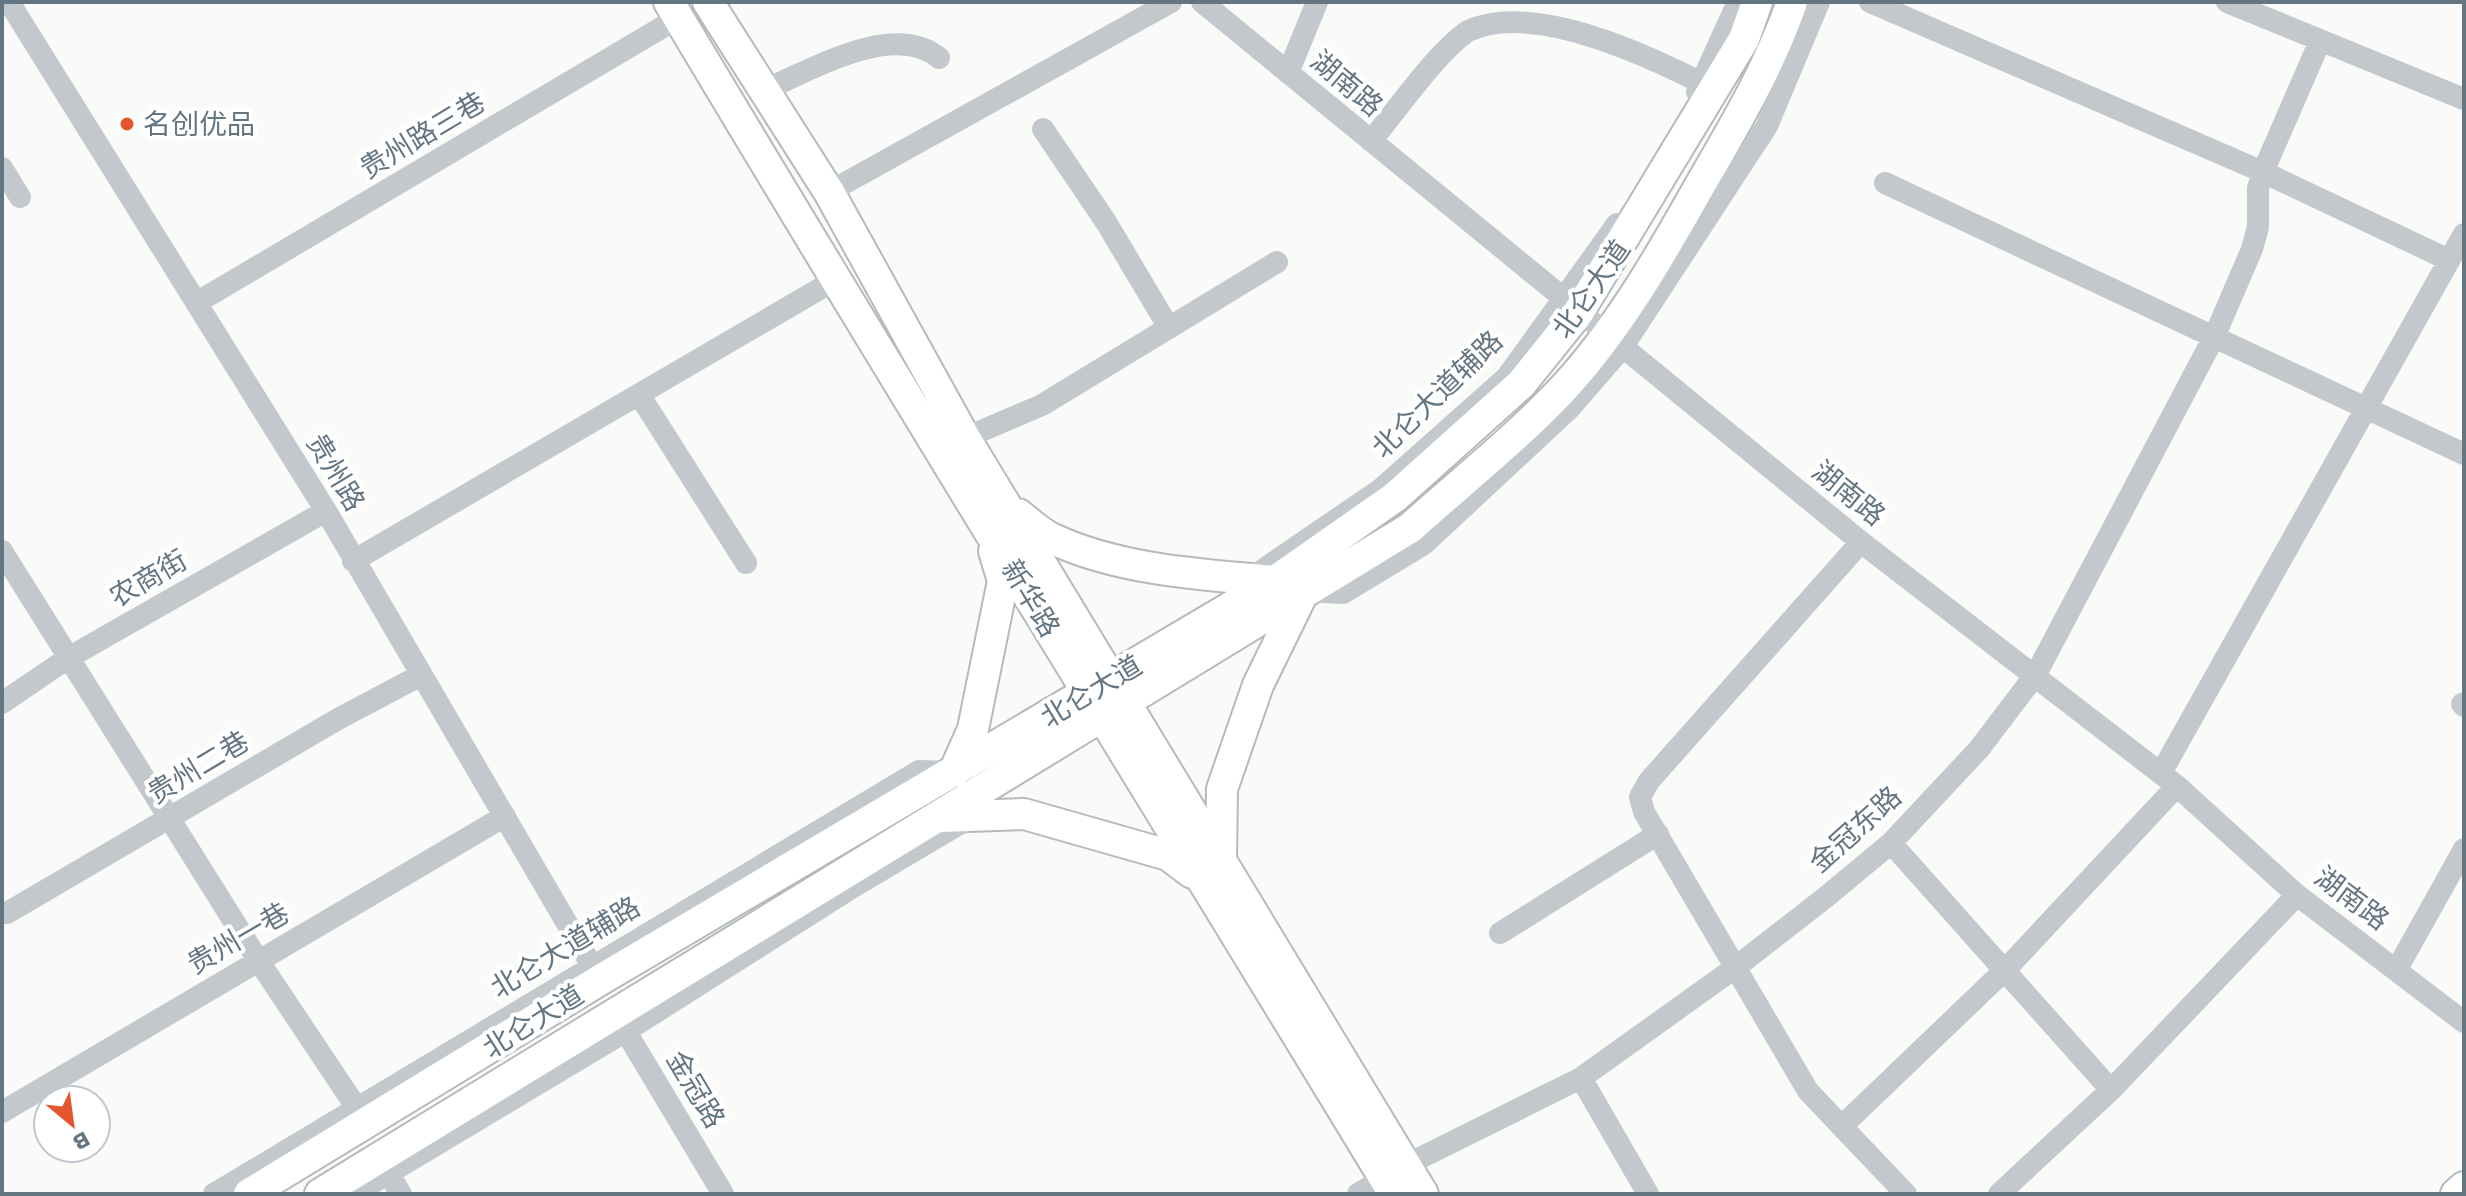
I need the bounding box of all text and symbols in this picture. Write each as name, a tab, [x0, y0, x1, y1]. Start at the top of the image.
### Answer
street label: 湖南路	[1304, 44, 1389, 123]
street label: 贵州路三巷	[354, 85, 491, 186]
place label: 名创优品	[143, 108, 255, 141]
marker: 名创优品	[118, 115, 136, 133]
street label: 北仑大道	[1546, 234, 1637, 345]
street label: 北仑大道辅路	[1365, 324, 1509, 465]
street label: 贵州路	[300, 428, 371, 517]
street label: 湖南路	[1806, 454, 1892, 533]
street label: 农商街	[104, 543, 193, 614]
street label: 新华路	[995, 554, 1066, 643]
street label: 北仑大道	[1035, 648, 1148, 734]
street label: 贵州二巷	[142, 724, 255, 810]
street label: 金冠东路	[1803, 780, 1908, 879]
street label: 湖南路	[2308, 860, 2395, 937]
street label: 北仑大道辅路	[485, 890, 646, 1005]
street label: 贵州一巷	[181, 896, 295, 981]
street label: 北仑大道	[477, 978, 590, 1065]
street label: 金冠路	[660, 1045, 731, 1134]
north arrow	[32, 1084, 112, 1164]
text: B	[69, 1126, 94, 1156]

